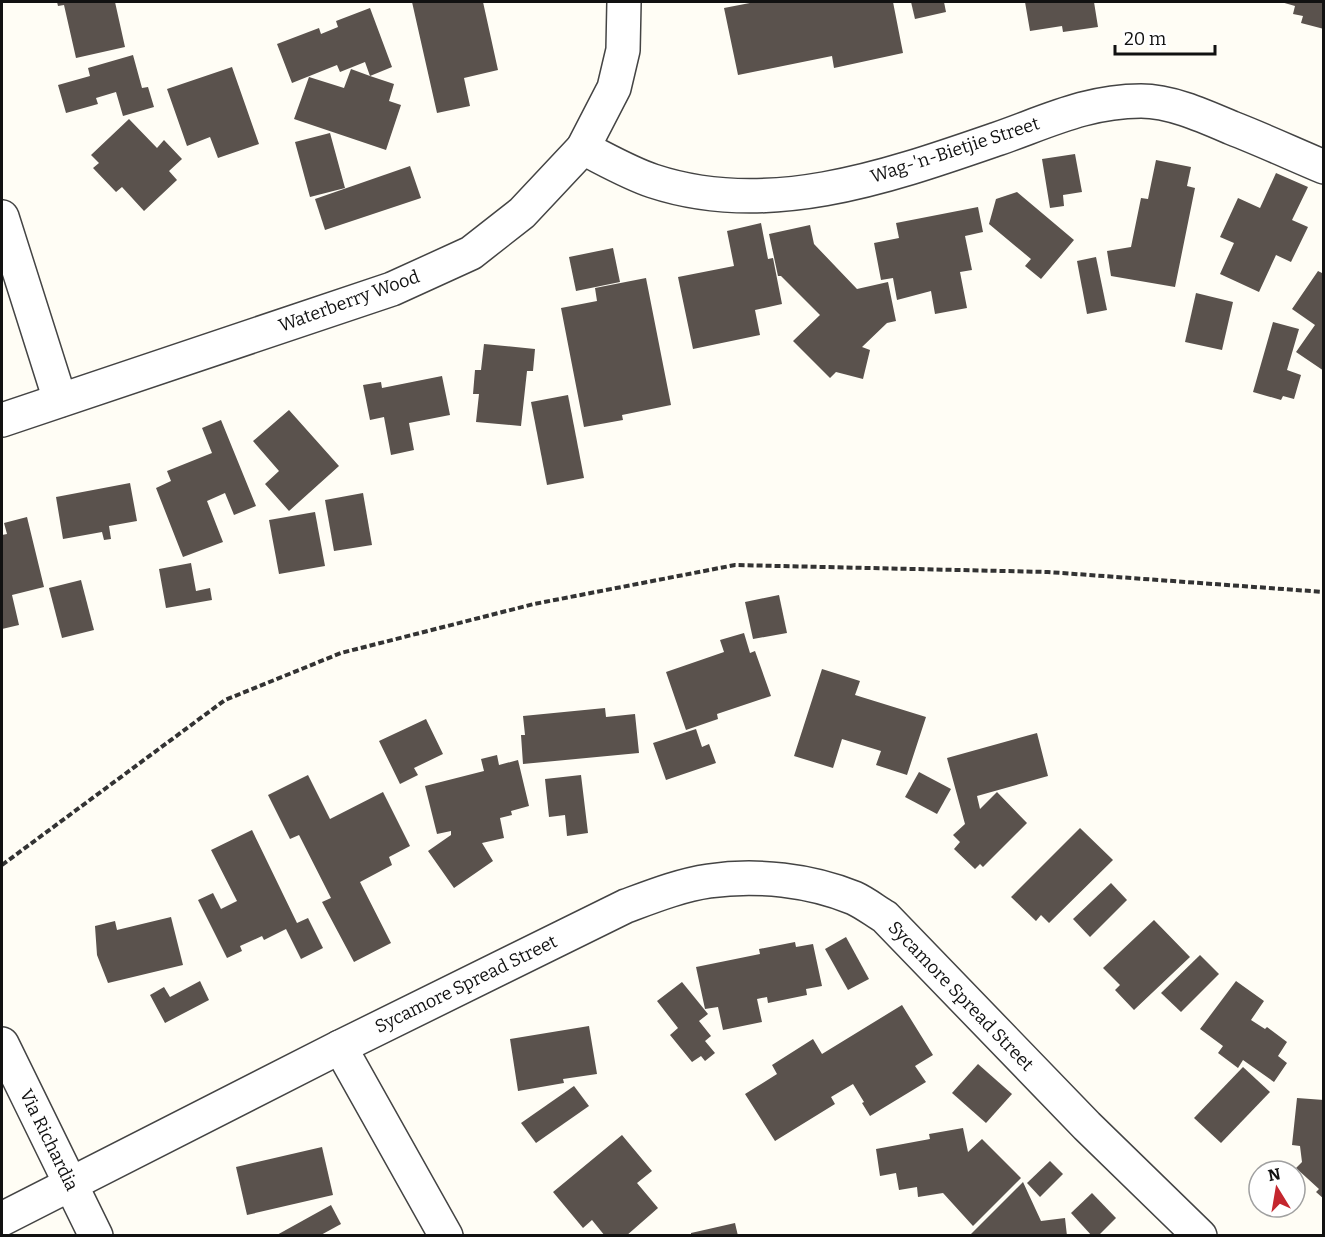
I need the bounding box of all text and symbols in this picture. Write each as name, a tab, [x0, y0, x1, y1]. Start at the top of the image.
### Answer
scale bar	[1115, 18, 1216, 56]
text: 20 m	[1124, 28, 1166, 50]
street label: Wag-'n-Bietjie Street	[868, 112, 1043, 188]
street label: Waterberry Wood	[276, 265, 423, 337]
street label: Sycamore Spread Street	[884, 916, 1039, 1076]
street label: Sycamore Spread Street	[371, 930, 561, 1038]
street label: Via Richardia	[15, 1086, 83, 1195]
north arrow	[1247, 1159, 1307, 1219]
text: N	[1266, 1164, 1282, 1185]

